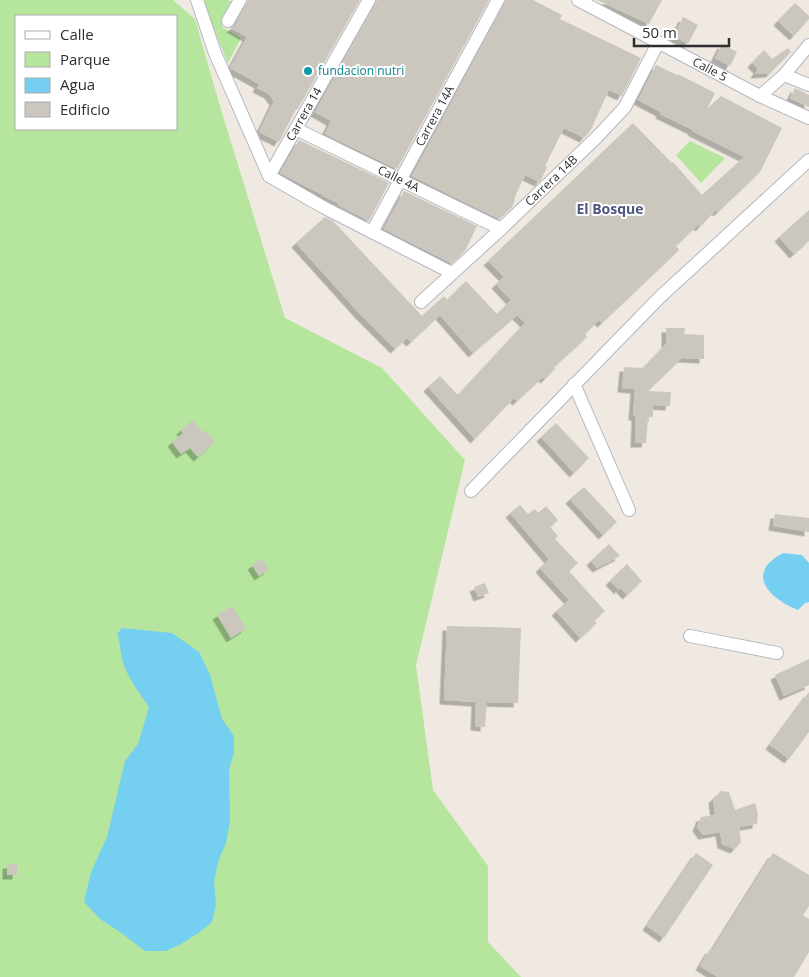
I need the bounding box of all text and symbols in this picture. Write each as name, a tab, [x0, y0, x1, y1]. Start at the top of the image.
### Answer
legend	[15, 15, 178, 130]
scale bar	[634, 15, 729, 47]
text: 50 m	[642, 22, 677, 42]
text: Calle	[60, 24, 94, 44]
text: Parque	[60, 49, 110, 69]
street label: Calle 5	[690, 53, 730, 85]
place label: fundacion nutri	[318, 62, 404, 79]
marker: fundacion nutri	[302, 65, 314, 77]
text: Agua	[60, 74, 95, 94]
street label: Carrera 14A	[411, 82, 458, 149]
street label: Carrera 14	[282, 84, 326, 144]
text: Edificio	[60, 99, 110, 119]
street label: Carrera 14B	[521, 151, 581, 210]
street label: Calle 4A	[375, 161, 423, 196]
district label: El Bosque	[576, 199, 644, 218]

